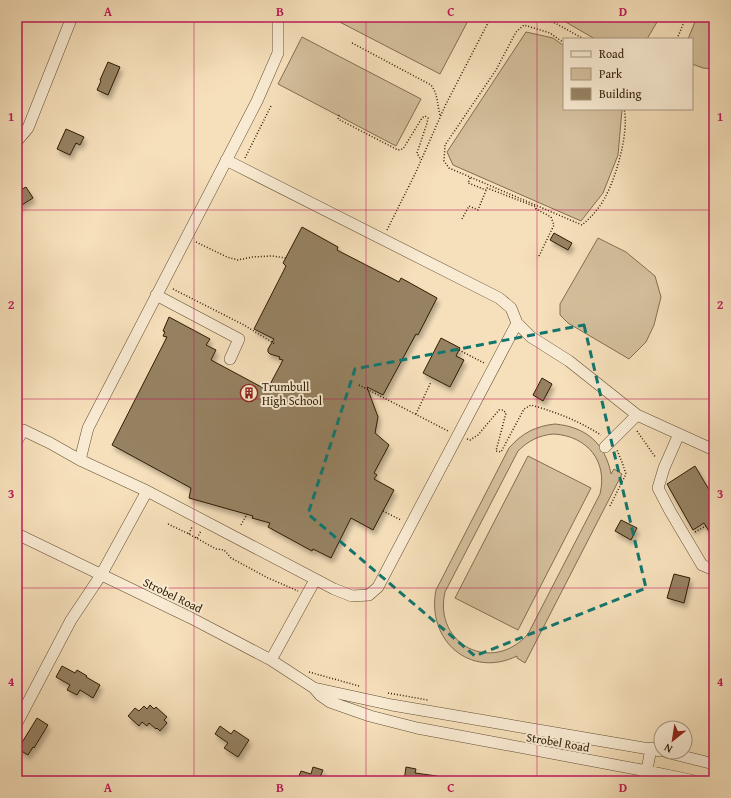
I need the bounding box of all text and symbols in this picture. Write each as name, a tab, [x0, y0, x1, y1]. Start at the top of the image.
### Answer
text: A	[104, 2, 113, 21]
text: B	[276, 2, 284, 21]
text: C	[447, 2, 455, 21]
text: D	[619, 2, 627, 21]
legend	[563, 38, 693, 110]
text: Road	[599, 45, 625, 62]
text: Park	[599, 65, 623, 82]
text: Building	[599, 85, 642, 102]
text: 1	[8, 107, 14, 126]
text: 1	[717, 107, 723, 126]
text: 2	[8, 295, 15, 314]
text: 2	[717, 295, 724, 314]
place label: Trumbull High School	[262, 378, 323, 409]
building icon: Trumbull High School	[239, 383, 259, 403]
text: 3	[8, 484, 14, 503]
text: 3	[717, 484, 723, 503]
street label: Strobel Road	[141, 573, 206, 617]
text: 4	[8, 672, 15, 691]
text: 4	[717, 672, 724, 691]
north arrow	[653, 720, 693, 760]
street label: Strobel Road	[525, 728, 592, 756]
text: N	[660, 740, 675, 757]
text: A	[104, 778, 113, 797]
text: B	[276, 778, 284, 797]
text: C	[447, 778, 455, 797]
text: D	[619, 778, 627, 797]

